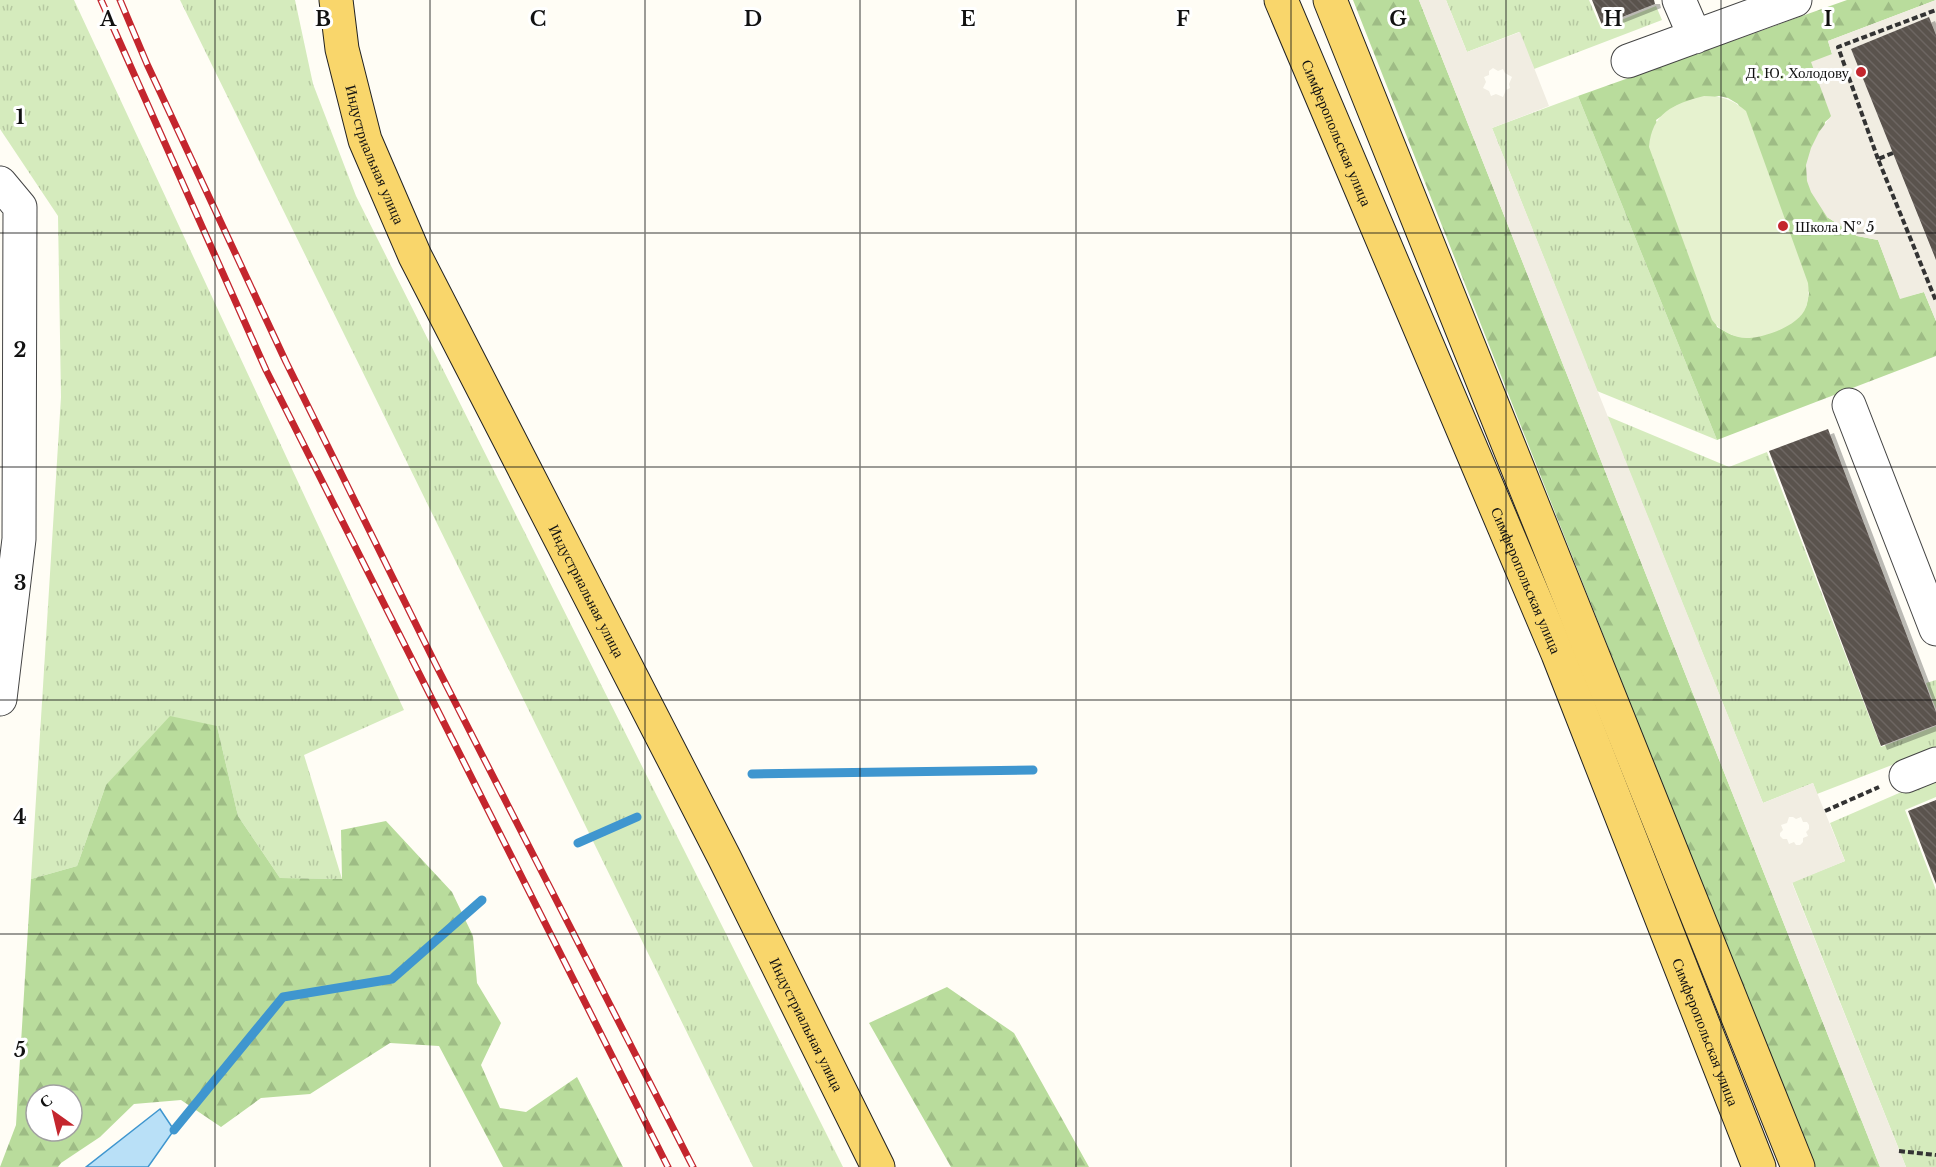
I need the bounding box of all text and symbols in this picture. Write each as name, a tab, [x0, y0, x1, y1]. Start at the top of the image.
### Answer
text: A	[99, 7, 117, 31]
text: B	[315, 7, 331, 31]
text: C	[530, 7, 546, 31]
text: D	[744, 7, 762, 31]
text: E	[960, 7, 976, 31]
text: F	[1176, 7, 1190, 31]
text: G	[1389, 7, 1407, 31]
text: H	[1604, 7, 1623, 31]
text: I	[1824, 7, 1832, 31]
street label: Симферопольская улица	[1298, 56, 1377, 209]
place label: Д. Ю. Холодову	[1746, 63, 1849, 82]
marker: Д. Ю. Холодову	[1854, 65, 1868, 79]
street label: Индустриальная улица	[342, 83, 410, 227]
text: 1	[16, 105, 25, 129]
place label: Школа № 5	[1795, 217, 1875, 236]
marker: Школа № 5	[1776, 219, 1790, 233]
text: 2	[13, 338, 27, 362]
street label: Симферопольская улица	[1487, 504, 1566, 657]
street label: Индустриальная улица	[545, 521, 629, 661]
text: 3	[14, 571, 26, 595]
text: 4	[13, 805, 27, 829]
street label: Индустриальная улица	[766, 954, 848, 1095]
street label: Симферопольская улица	[1668, 955, 1744, 1109]
text: 5	[14, 1038, 26, 1062]
north arrow	[24, 1083, 84, 1143]
text: С	[35, 1089, 56, 1112]

